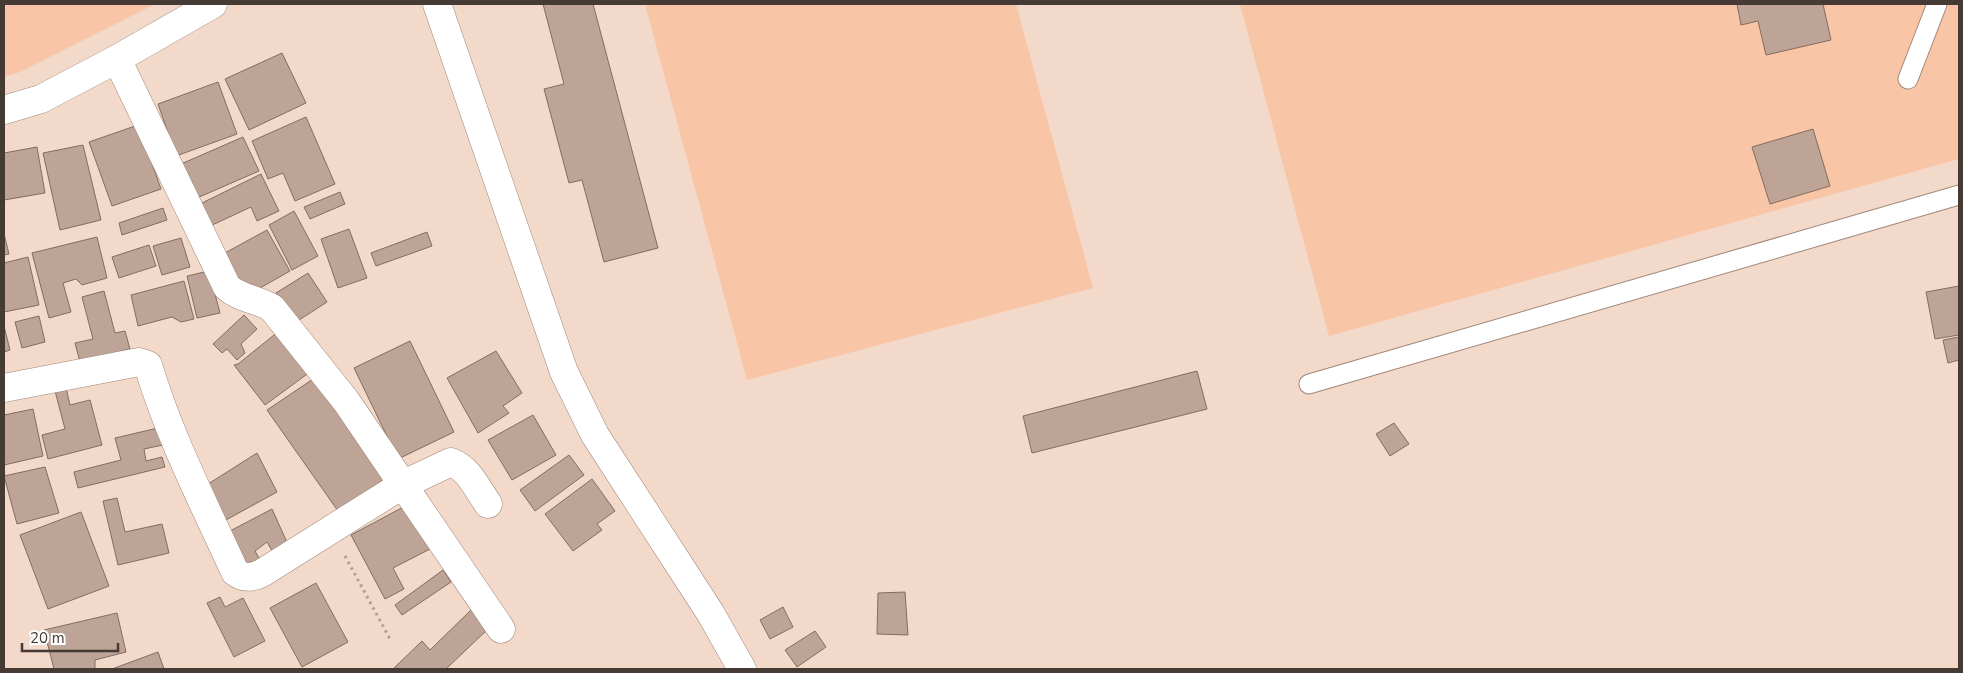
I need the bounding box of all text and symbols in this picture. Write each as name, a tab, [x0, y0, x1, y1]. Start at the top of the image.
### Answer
scale bar	[22, 620, 119, 652]
text: 20 m	[30, 628, 65, 648]

